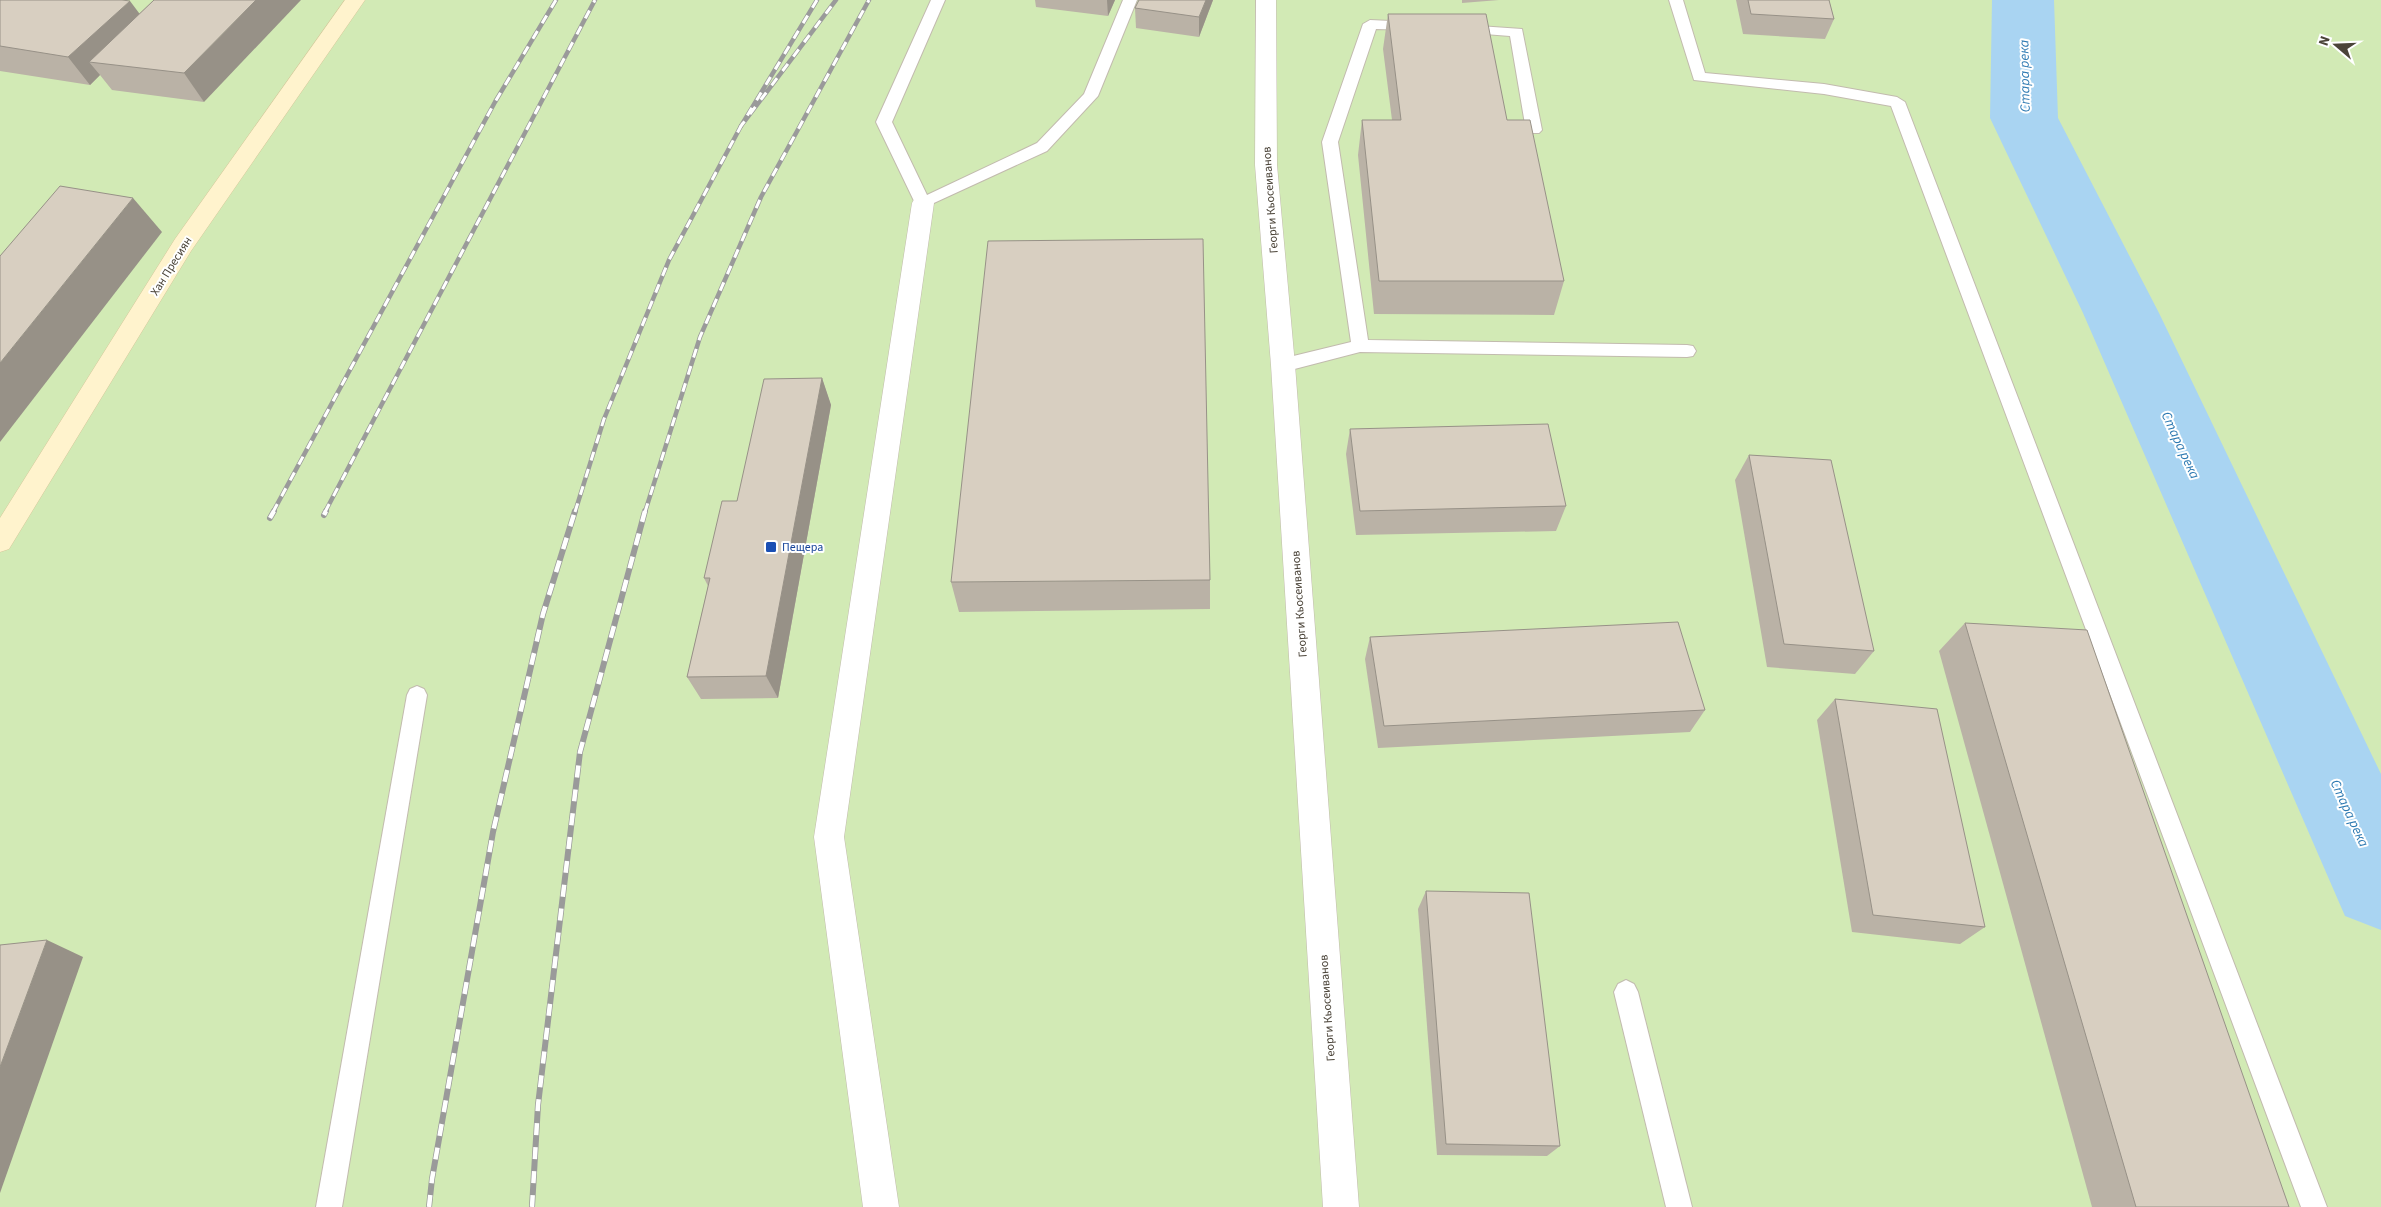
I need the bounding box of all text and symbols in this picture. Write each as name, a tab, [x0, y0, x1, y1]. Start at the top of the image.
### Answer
north arrow	[2311, 20, 2361, 70]
text: N	[2314, 33, 2336, 49]
water label: Стара река	[2014, 39, 2036, 112]
street label: Георги Кьосеиванов	[1258, 146, 1283, 254]
street label: Хан Пресиян	[147, 233, 196, 299]
water label: Стара река	[2156, 408, 2205, 483]
place label: Пещера	[782, 539, 823, 556]
marker: Пещера	[764, 540, 778, 554]
street label: Георги Кьосеиванов	[1287, 550, 1312, 658]
water label: Стара река	[2325, 776, 2374, 851]
street label: Георги Кьосеиванов	[1315, 954, 1340, 1062]

